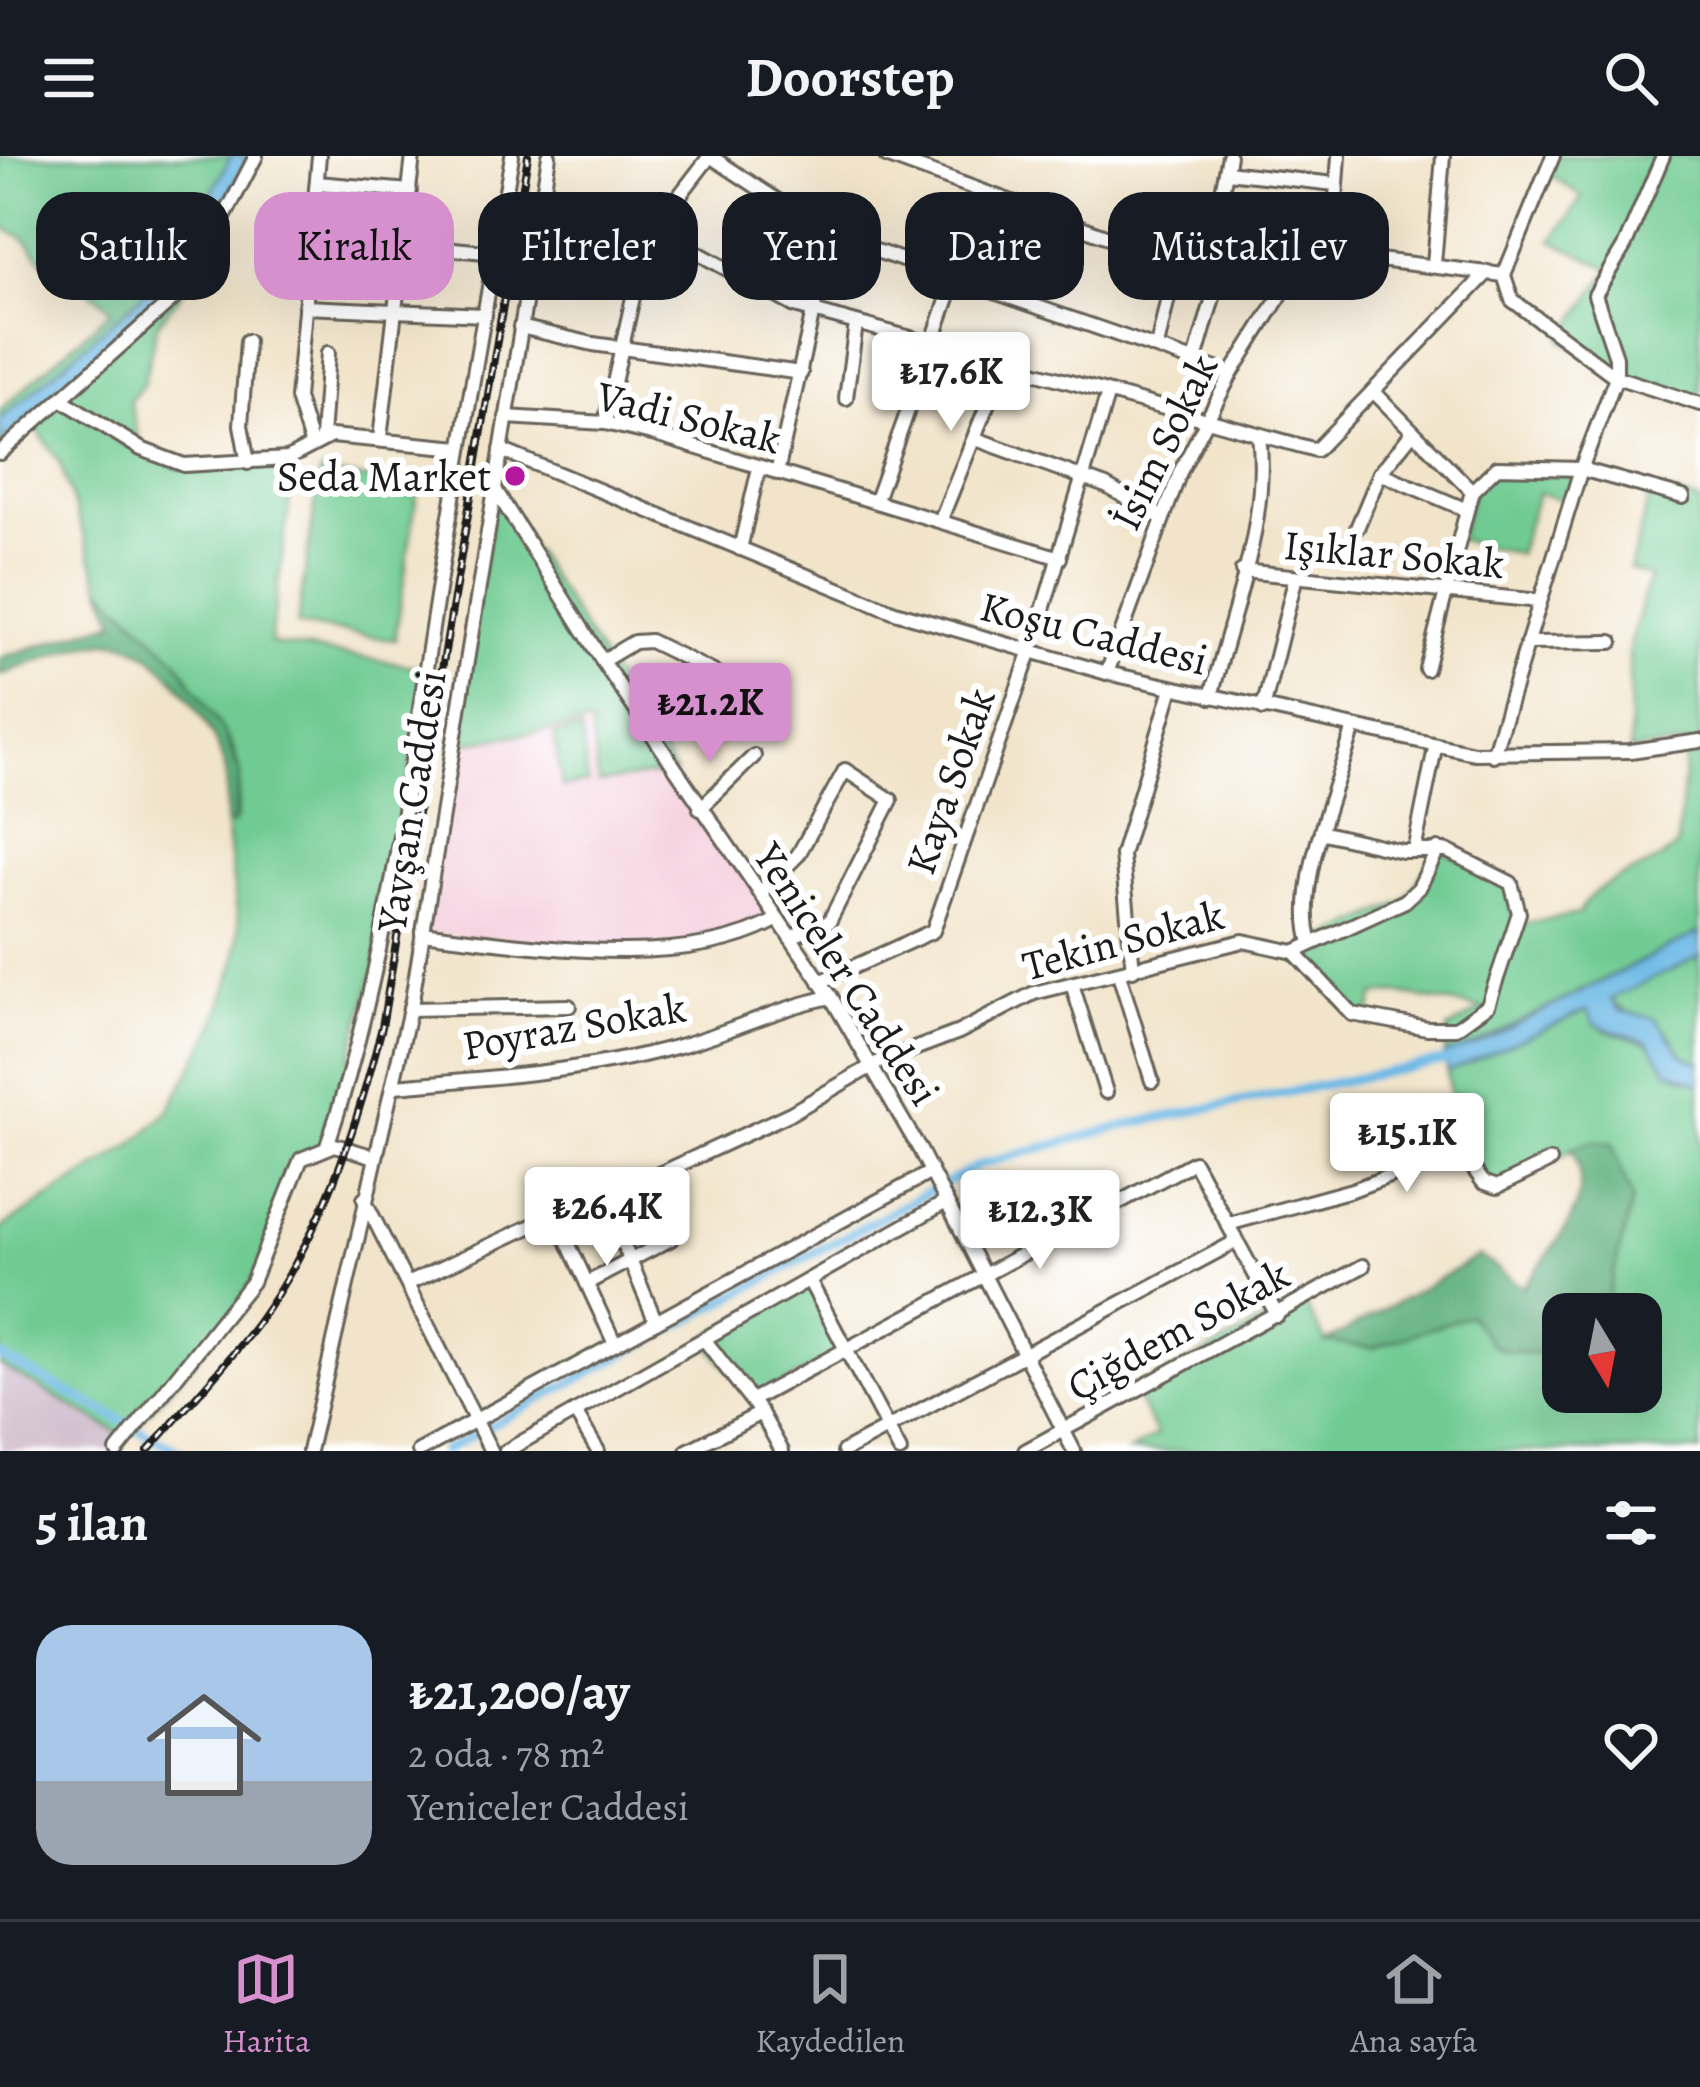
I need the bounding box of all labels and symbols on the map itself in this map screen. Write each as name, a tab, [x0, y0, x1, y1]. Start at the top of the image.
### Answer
pin: ₺17.6K	[853, 332, 1049, 434]
street label: İsim Sokak	[1097, 344, 1231, 539]
street label: Vadi Sokak	[590, 366, 787, 467]
place label: Seda Market	[277, 448, 491, 505]
marker: Seda Market	[502, 463, 528, 489]
street label: Işıklar Sokak	[1281, 516, 1507, 592]
street label: Koşu Caddesi	[974, 577, 1214, 689]
pin: ₺21.2K	[612, 663, 808, 765]
street label: Yavşan Caddesi	[362, 666, 460, 937]
street label: Kaya Sokak	[892, 680, 1008, 882]
street label: Yeniceler Caddesi	[740, 831, 953, 1116]
street label: Tekin Sokak	[1016, 886, 1230, 994]
street label: Poyraz Sokak	[458, 978, 690, 1074]
pin: ₺15.1K	[1309, 1093, 1505, 1195]
pin: ₺26.4K	[509, 1167, 705, 1269]
pin: ₺12.3K	[942, 1170, 1138, 1272]
street label: Çiğdem Sokak	[1057, 1245, 1299, 1415]
north arrow	[1542, 1293, 1662, 1413]

